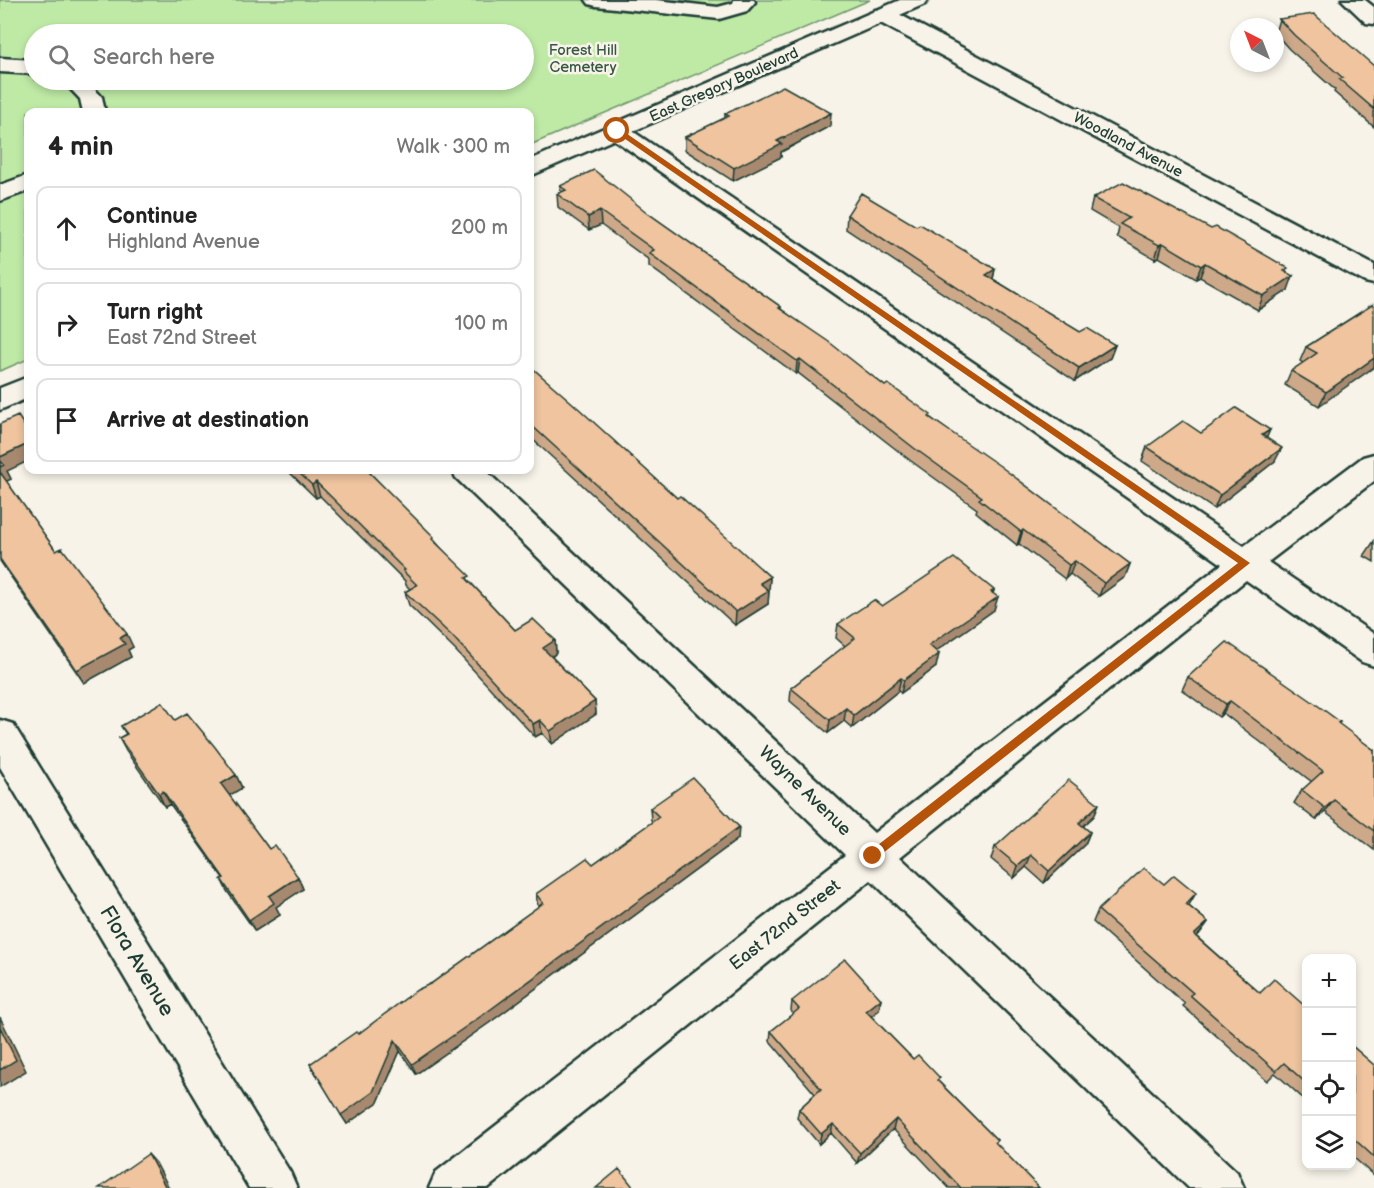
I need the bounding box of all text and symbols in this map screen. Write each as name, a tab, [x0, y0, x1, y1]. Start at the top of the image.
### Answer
north arrow	[1230, 18, 1284, 72]
search box	[24, 24, 534, 90]
icon: search	[45, 41, 78, 74]
park label: Forest Hill Cemetery	[549, 41, 617, 77]
text: Search here	[93, 44, 215, 71]
street label: East Gregory Boulevard	[646, 44, 802, 126]
street label: Woodland Avenue	[1070, 108, 1186, 182]
route start	[603, 117, 629, 143]
text: 4 min	[48, 132, 113, 163]
text: Walk · 300 m	[397, 135, 510, 159]
text: Continue	[107, 203, 197, 230]
icon: ahead	[50, 212, 83, 245]
text: 200 m	[451, 216, 508, 240]
text: Highland Avenue	[107, 230, 260, 254]
text: Turn right	[107, 299, 203, 326]
icon: right	[50, 308, 83, 341]
text: 100 m	[455, 312, 508, 336]
text: East 72nd Street	[107, 326, 257, 350]
icon: arrive	[50, 404, 83, 437]
text: Arrive at destination	[107, 407, 309, 434]
street label: Wayne Avenue	[755, 742, 856, 840]
route end	[859, 842, 885, 868]
street label: East 72nd Street	[725, 875, 845, 975]
street label: Flora Avenue	[94, 901, 180, 1021]
map controls	[1302, 954, 1356, 1170]
button: +	[1302, 954, 1356, 1008]
button: −	[1302, 1008, 1356, 1062]
button: locate	[1302, 1062, 1356, 1116]
button: layers	[1302, 1116, 1356, 1170]

